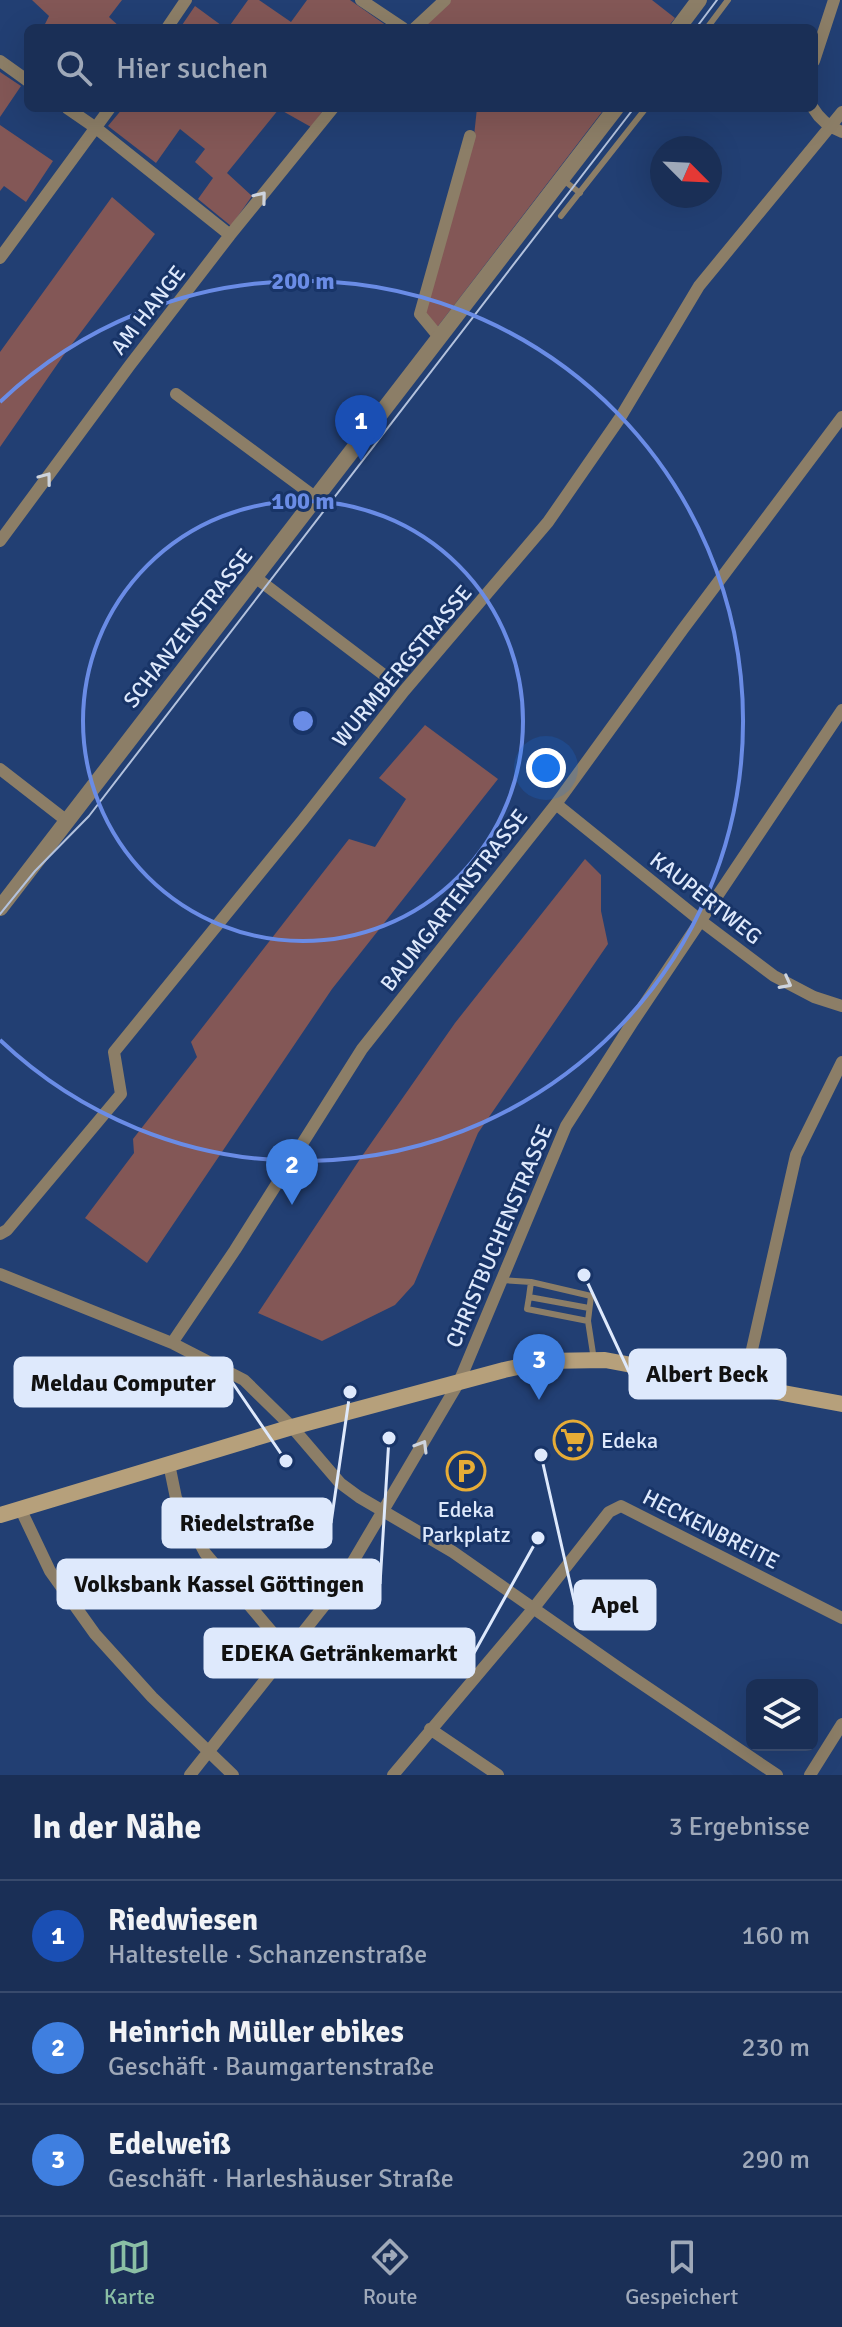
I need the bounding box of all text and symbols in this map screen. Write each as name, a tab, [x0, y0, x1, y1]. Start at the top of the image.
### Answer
search box	[24, 24, 818, 112]
icon: search	[52, 46, 96, 90]
text: Hier suchen	[116, 50, 268, 87]
north arrow	[650, 136, 722, 208]
one-way arrow	[251, 192, 266, 206]
street label: AM HANGE	[105, 260, 191, 360]
text: 200 m	[271, 266, 335, 296]
pin: 1	[335, 395, 387, 461]
one-way arrow	[36, 472, 51, 486]
text: 100 m	[271, 486, 335, 516]
street label: SCHANZENSTRASSE	[118, 543, 258, 713]
street label: WURMBERGSTRASSE	[326, 579, 478, 753]
centre of rings	[289, 707, 317, 735]
your location	[526, 748, 566, 788]
street label: BAUMGARTENSTRASSE	[375, 804, 533, 996]
street label: KAUPERTWEG	[645, 846, 767, 950]
one-way arrow	[778, 973, 793, 988]
street label: CHRISTBUCHENSTRASSE	[440, 1120, 558, 1352]
pin: 2	[266, 1139, 318, 1205]
pin: 3	[513, 1334, 565, 1400]
callout: Albert Beck	[630, 1350, 785, 1398]
callout: Meldau Computer	[15, 1358, 232, 1406]
text: Albert Beck	[646, 1359, 769, 1389]
text: Meldau Computer	[30, 1368, 216, 1398]
supermarket icon: Edeka	[552, 1419, 594, 1461]
place label: Edeka	[601, 1427, 658, 1454]
one-way arrow	[412, 1440, 427, 1455]
parking icon: Edeka Parkplatz	[445, 1450, 487, 1492]
street label: HECKENBREITE	[638, 1483, 784, 1575]
place label: Edeka Parkplatz	[421, 1496, 511, 1548]
callout: Riedelstraße	[163, 1499, 331, 1547]
text: Riedelstraße	[179, 1508, 315, 1538]
callout: Volksbank Kassel Göttingen	[58, 1560, 380, 1608]
text: Volksbank Kassel Göttingen	[74, 1569, 364, 1599]
callout: Apel	[575, 1581, 655, 1629]
text: Apel	[591, 1590, 639, 1620]
callout: EDEKA Getränkemarkt	[205, 1629, 474, 1677]
text: EDEKA Getränkemarkt	[220, 1638, 458, 1668]
map controls	[746, 1679, 818, 1751]
button: layers	[746, 1679, 818, 1751]
text: In der Nähe	[32, 1806, 201, 1848]
text: 3 Ergebnisse	[669, 1811, 810, 1843]
text: Riedwiesen	[108, 1902, 258, 1939]
text: 1	[51, 1920, 65, 1952]
text: 160 m	[741, 1920, 810, 1952]
text: Haltestelle · Schanzenstraße	[108, 1939, 427, 1971]
text: Heinrich Müller ebikes	[108, 2014, 404, 2051]
text: 2	[51, 2032, 65, 2064]
text: 230 m	[741, 2032, 810, 2064]
text: Geschäft · Baumgartenstraße	[108, 2051, 434, 2083]
text: Edelweiß	[108, 2126, 231, 2163]
text: 3	[51, 2144, 65, 2176]
text: 290 m	[741, 2144, 810, 2176]
text: Geschäft · Harleshäuser Straße	[108, 2163, 454, 2195]
tab: Karte	[104, 2235, 155, 2310]
tab: Route	[363, 2235, 418, 2310]
tab: Gespeichert	[625, 2235, 738, 2310]

